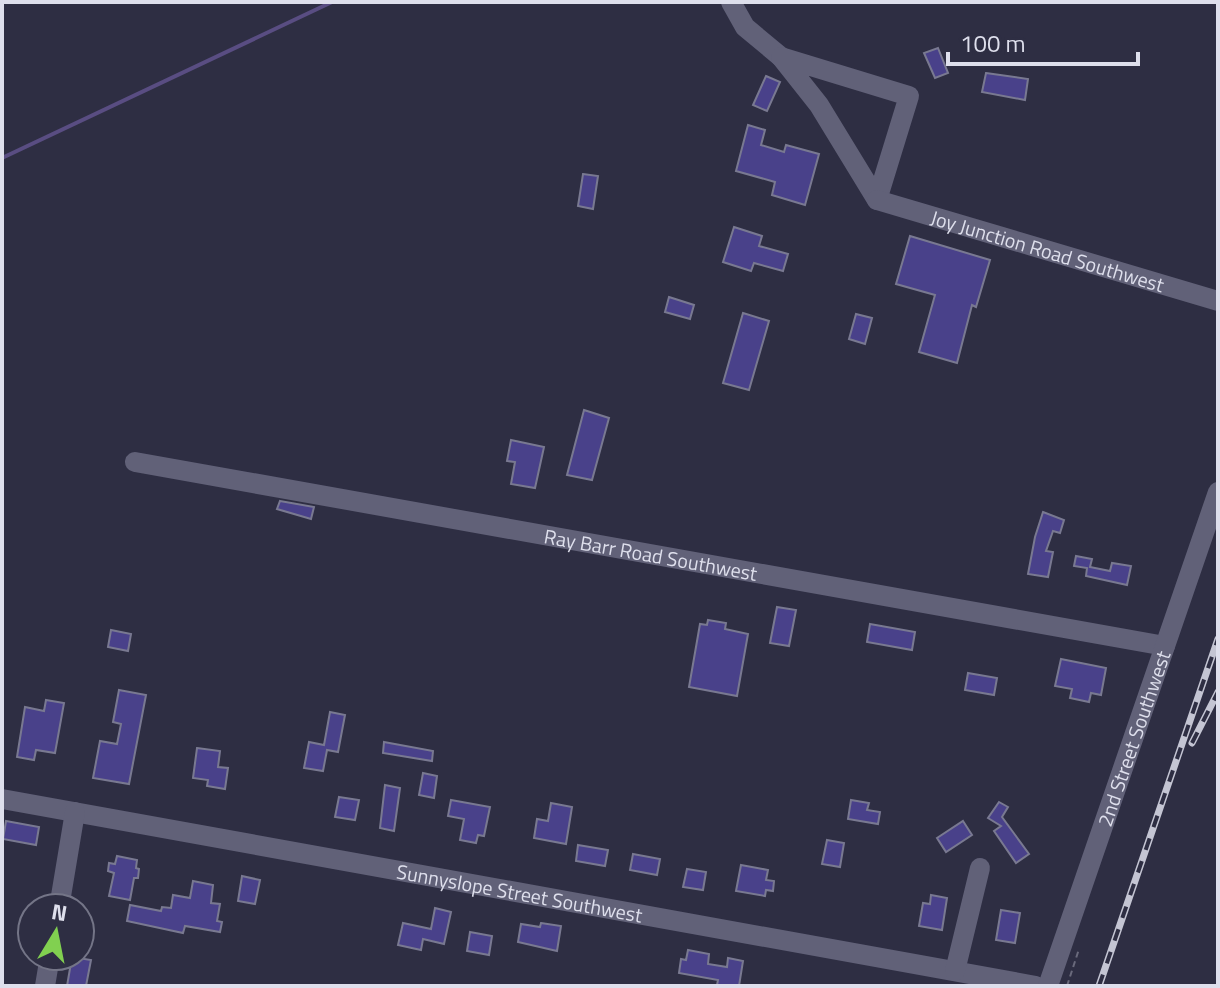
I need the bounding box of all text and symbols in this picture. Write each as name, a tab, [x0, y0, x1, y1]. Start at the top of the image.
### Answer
scale bar	[948, 16, 1138, 66]
text: 100 m	[960, 25, 1026, 61]
street label: Joy Junction Road Southwest	[927, 201, 1168, 300]
street label: Ray Barr Road Southwest	[542, 520, 760, 588]
street label: 2nd Street Southwest	[1089, 646, 1178, 830]
street label: Sunnyslope Street Southwest	[394, 855, 645, 930]
north arrow	[16, 892, 96, 972]
text: N	[49, 894, 70, 930]

